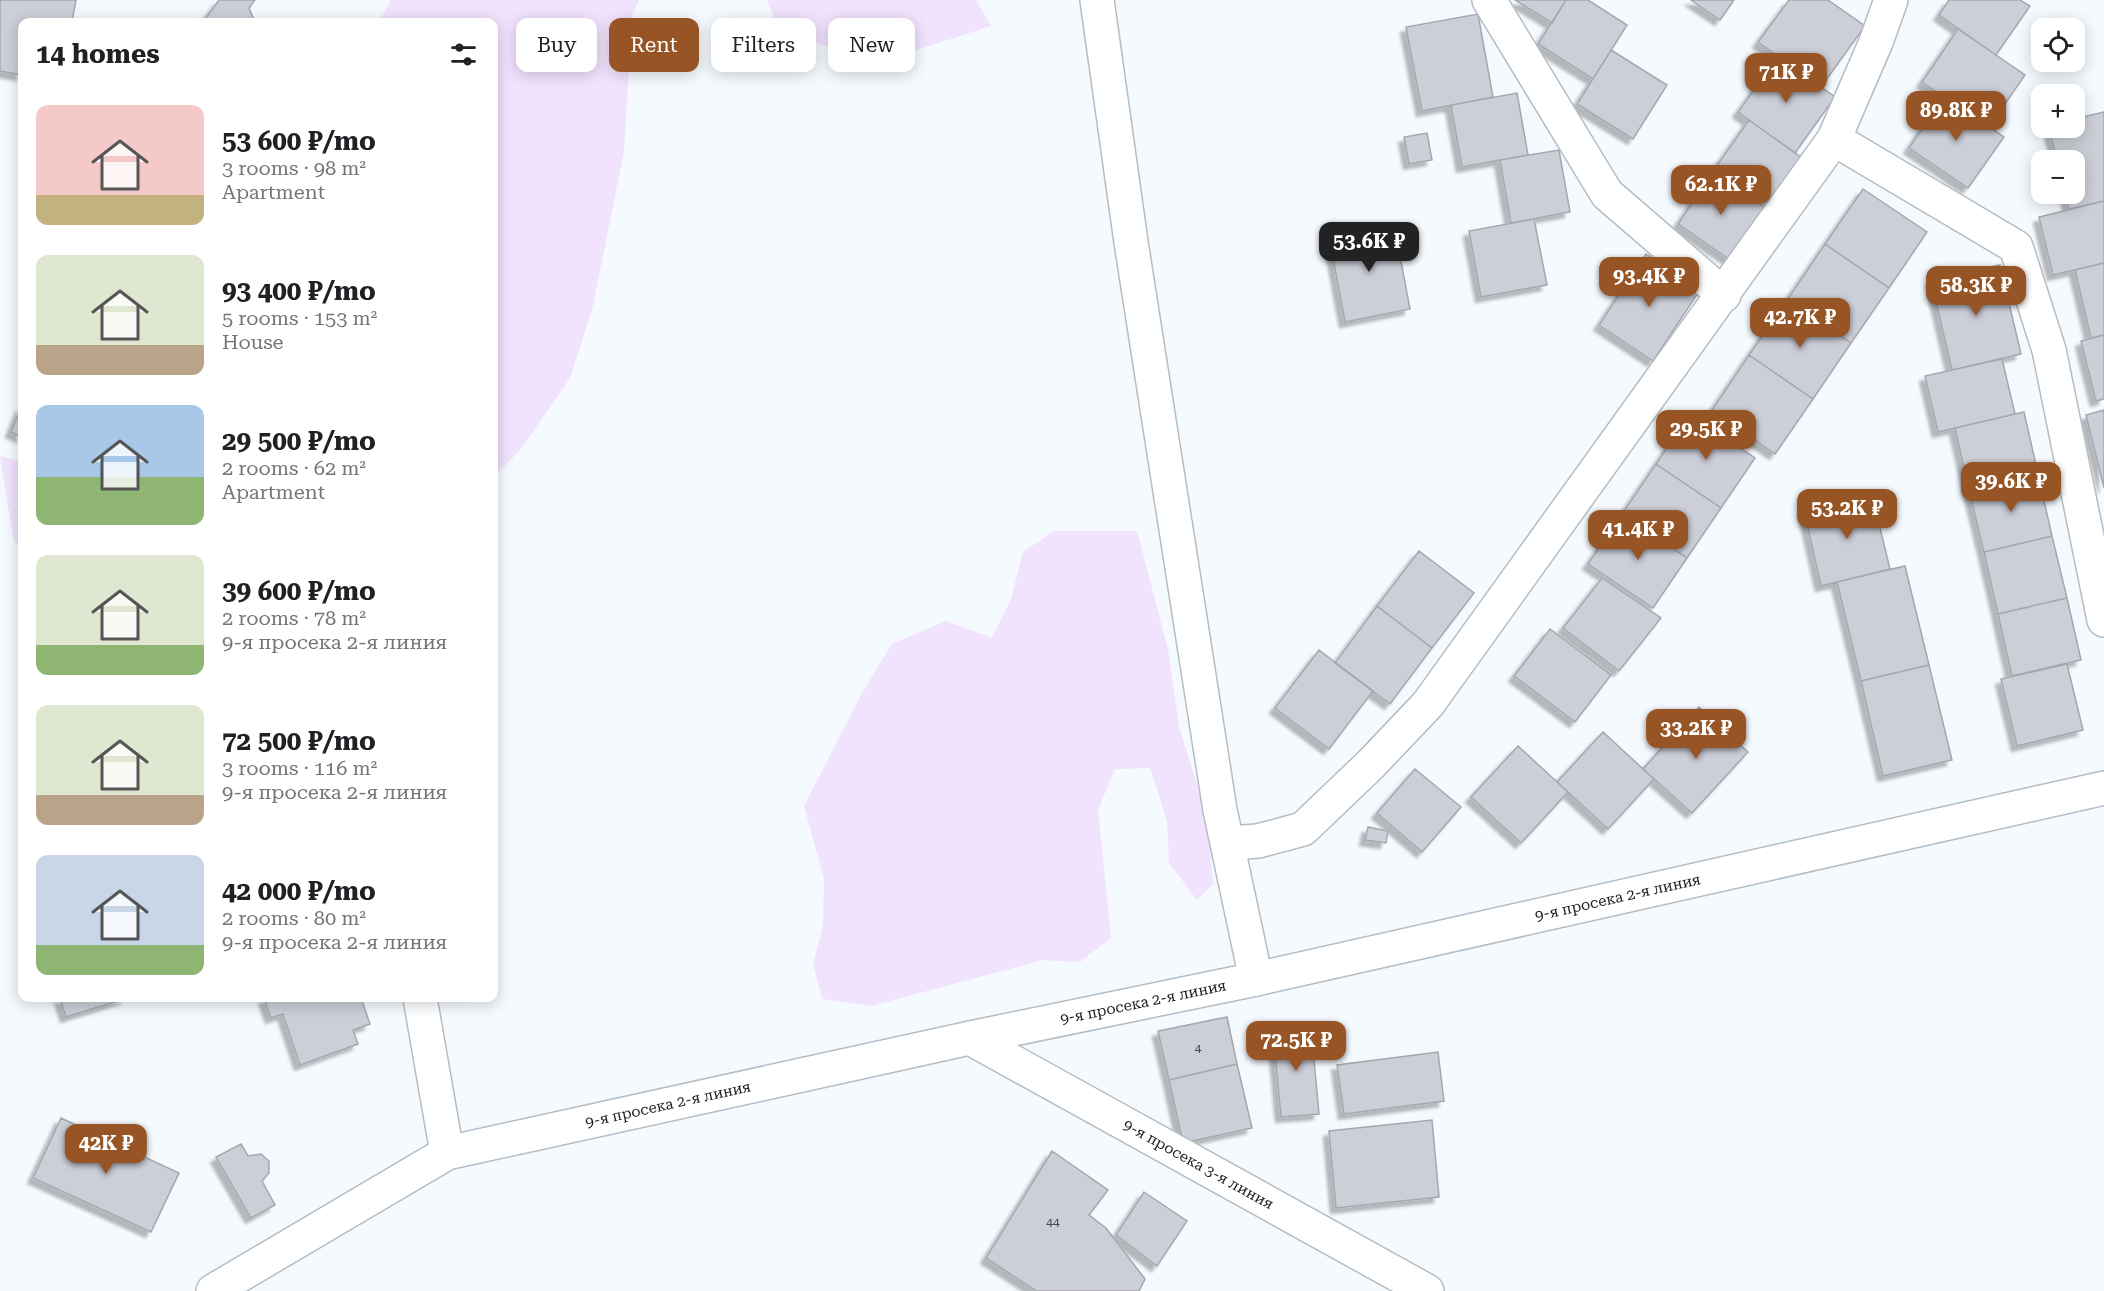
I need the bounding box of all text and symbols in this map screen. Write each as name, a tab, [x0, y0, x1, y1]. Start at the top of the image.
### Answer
chip: Buy	[516, 18, 597, 72]
chip: Rent	[609, 18, 699, 72]
chip: Filters	[711, 18, 816, 72]
chip: New	[828, 18, 915, 72]
map controls	[2031, 18, 2085, 204]
button: locate	[2031, 18, 2085, 72]
icon: filters	[447, 38, 480, 71]
text: 14 homes	[36, 39, 160, 69]
pin: 71K ₽	[1744, 53, 1828, 104]
text: 71K ₽	[1759, 60, 1813, 84]
button: +	[2031, 84, 2085, 138]
pin: 89.8K ₽	[1901, 91, 2011, 142]
text: 89.8K ₽	[1920, 98, 1992, 122]
text: 53 600 ₽/mo	[222, 126, 376, 156]
icon: home	[84, 129, 156, 201]
button: −	[2031, 150, 2085, 204]
text: 3 rooms · 98 m²	[222, 156, 366, 180]
pin: 62.1K ₽	[1666, 165, 1776, 216]
text: 62.1K ₽	[1685, 172, 1757, 196]
text: Apartment	[222, 180, 325, 204]
pin: 53.6K ₽	[1314, 222, 1424, 273]
text: 53.6K ₽	[1333, 229, 1405, 253]
pin: 93.4K ₽	[1594, 257, 1704, 308]
text: 93.4K ₽	[1613, 264, 1685, 288]
pin: 58.3K ₽	[1921, 266, 2031, 317]
text: 58.3K ₽	[1940, 273, 2012, 297]
text: 93 400 ₽/mo	[222, 276, 376, 306]
icon: home	[84, 279, 156, 351]
pin: 42.7K ₽	[1745, 298, 1855, 349]
text: 42.7K ₽	[1764, 305, 1836, 329]
text: 5 rooms · 153 m²	[222, 306, 377, 330]
text: House	[222, 330, 284, 354]
pin: 29.5K ₽	[1651, 410, 1761, 461]
text: 29.5K ₽	[1670, 417, 1742, 441]
text: 29 500 ₽/mo	[222, 426, 376, 456]
icon: home	[84, 429, 156, 501]
text: 2 rooms · 62 m²	[222, 456, 366, 480]
pin: 39.6K ₽	[1956, 462, 2066, 513]
text: 39.6K ₽	[1975, 469, 2047, 493]
text: Apartment	[222, 480, 325, 504]
pin: 53.2K ₽	[1792, 489, 1902, 540]
text: 53.2K ₽	[1811, 496, 1883, 520]
pin: 41.4K ₽	[1583, 510, 1693, 561]
text: 41.4K ₽	[1602, 517, 1674, 541]
text: 39 600 ₽/mo	[222, 576, 376, 606]
icon: home	[84, 579, 156, 651]
text: 2 rooms · 78 m²	[222, 606, 366, 630]
text: 9-я просека 2-я линия	[222, 630, 447, 654]
pin: 33.2K ₽	[1641, 709, 1751, 760]
text: 33.2K ₽	[1660, 716, 1732, 740]
text: 72 500 ₽/mo	[222, 726, 376, 756]
icon: home	[84, 729, 156, 801]
text: 3 rooms · 116 m²	[222, 756, 377, 780]
text: 9-я просека 2-я линия	[222, 780, 447, 804]
street label: 9-я просека 2-я линия	[1533, 870, 1702, 925]
text: 42 000 ₽/mo	[222, 876, 376, 906]
icon: home	[84, 879, 156, 951]
text: 2 rooms · 80 m²	[222, 906, 366, 930]
text: 9-я просека 2-я линия	[222, 930, 447, 954]
street label: 9-я просека 2-я линия	[1059, 976, 1228, 1028]
pin: 72.5K ₽	[1241, 1021, 1351, 1072]
text: 72.5K ₽	[1260, 1028, 1332, 1052]
house number: 4	[1195, 1041, 1202, 1055]
street label: 9-я просека 2-я линия	[584, 1077, 753, 1131]
street label: 9-я просека 3-я линия	[1120, 1116, 1277, 1213]
pin: 42K ₽	[64, 1124, 148, 1175]
text: 42K ₽	[79, 1131, 133, 1155]
house number: 44	[1046, 1215, 1060, 1229]

